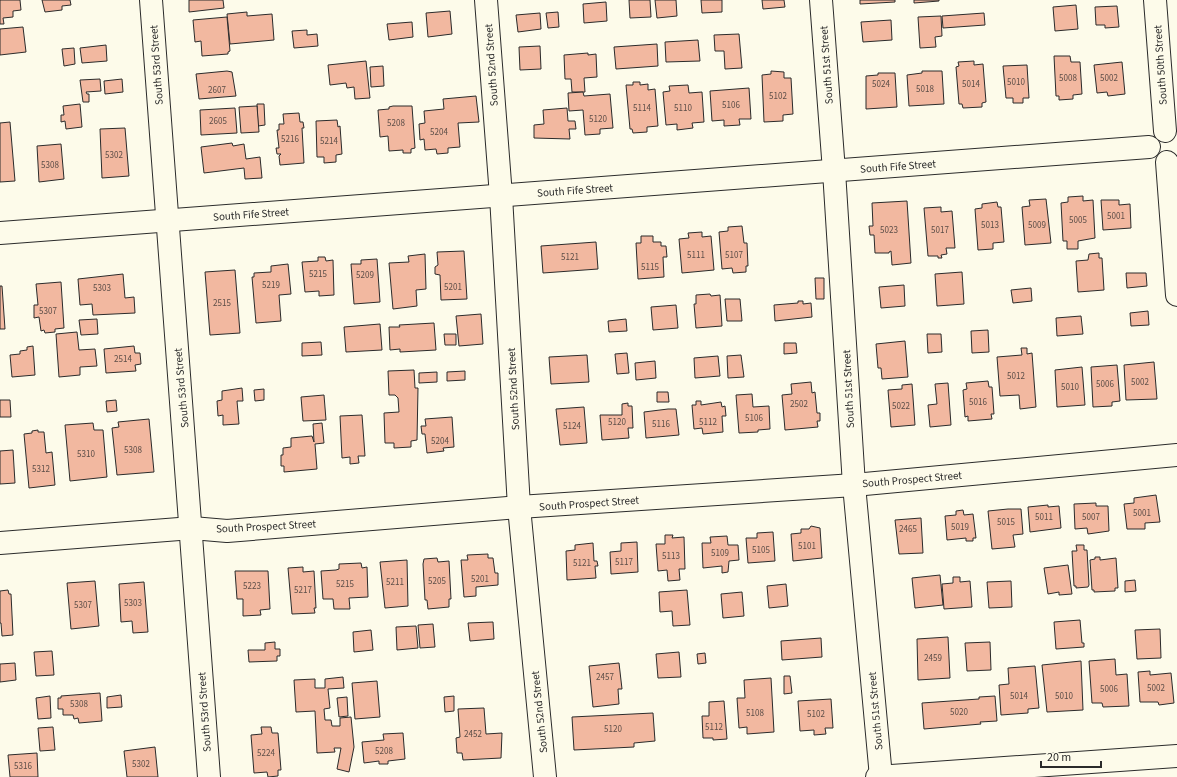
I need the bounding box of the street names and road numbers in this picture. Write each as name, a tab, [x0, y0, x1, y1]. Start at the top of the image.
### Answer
street label: South 52nd Street	[481, 23, 502, 107]
street label: South 53rd Street	[146, 24, 167, 106]
street label: South 50th Street	[1150, 24, 1171, 105]
street label: South 51st Street	[816, 25, 837, 105]
street label: South Fife Street	[860, 156, 937, 177]
street label: South Fife Street	[537, 180, 614, 201]
street label: South Fife Street	[213, 204, 290, 225]
street label: South 53rd Street	[171, 347, 192, 429]
street label: South 52nd Street	[504, 347, 523, 431]
street label: South 51st Street	[839, 349, 858, 429]
street label: South Prospect Street	[862, 468, 963, 491]
street label: South Prospect Street	[539, 493, 640, 514]
street label: South Prospect Street	[216, 516, 317, 537]
street label: South 52nd Street	[528, 670, 551, 754]
street label: South 53rd Street	[194, 671, 215, 753]
street label: South 51st Street	[865, 671, 886, 751]

